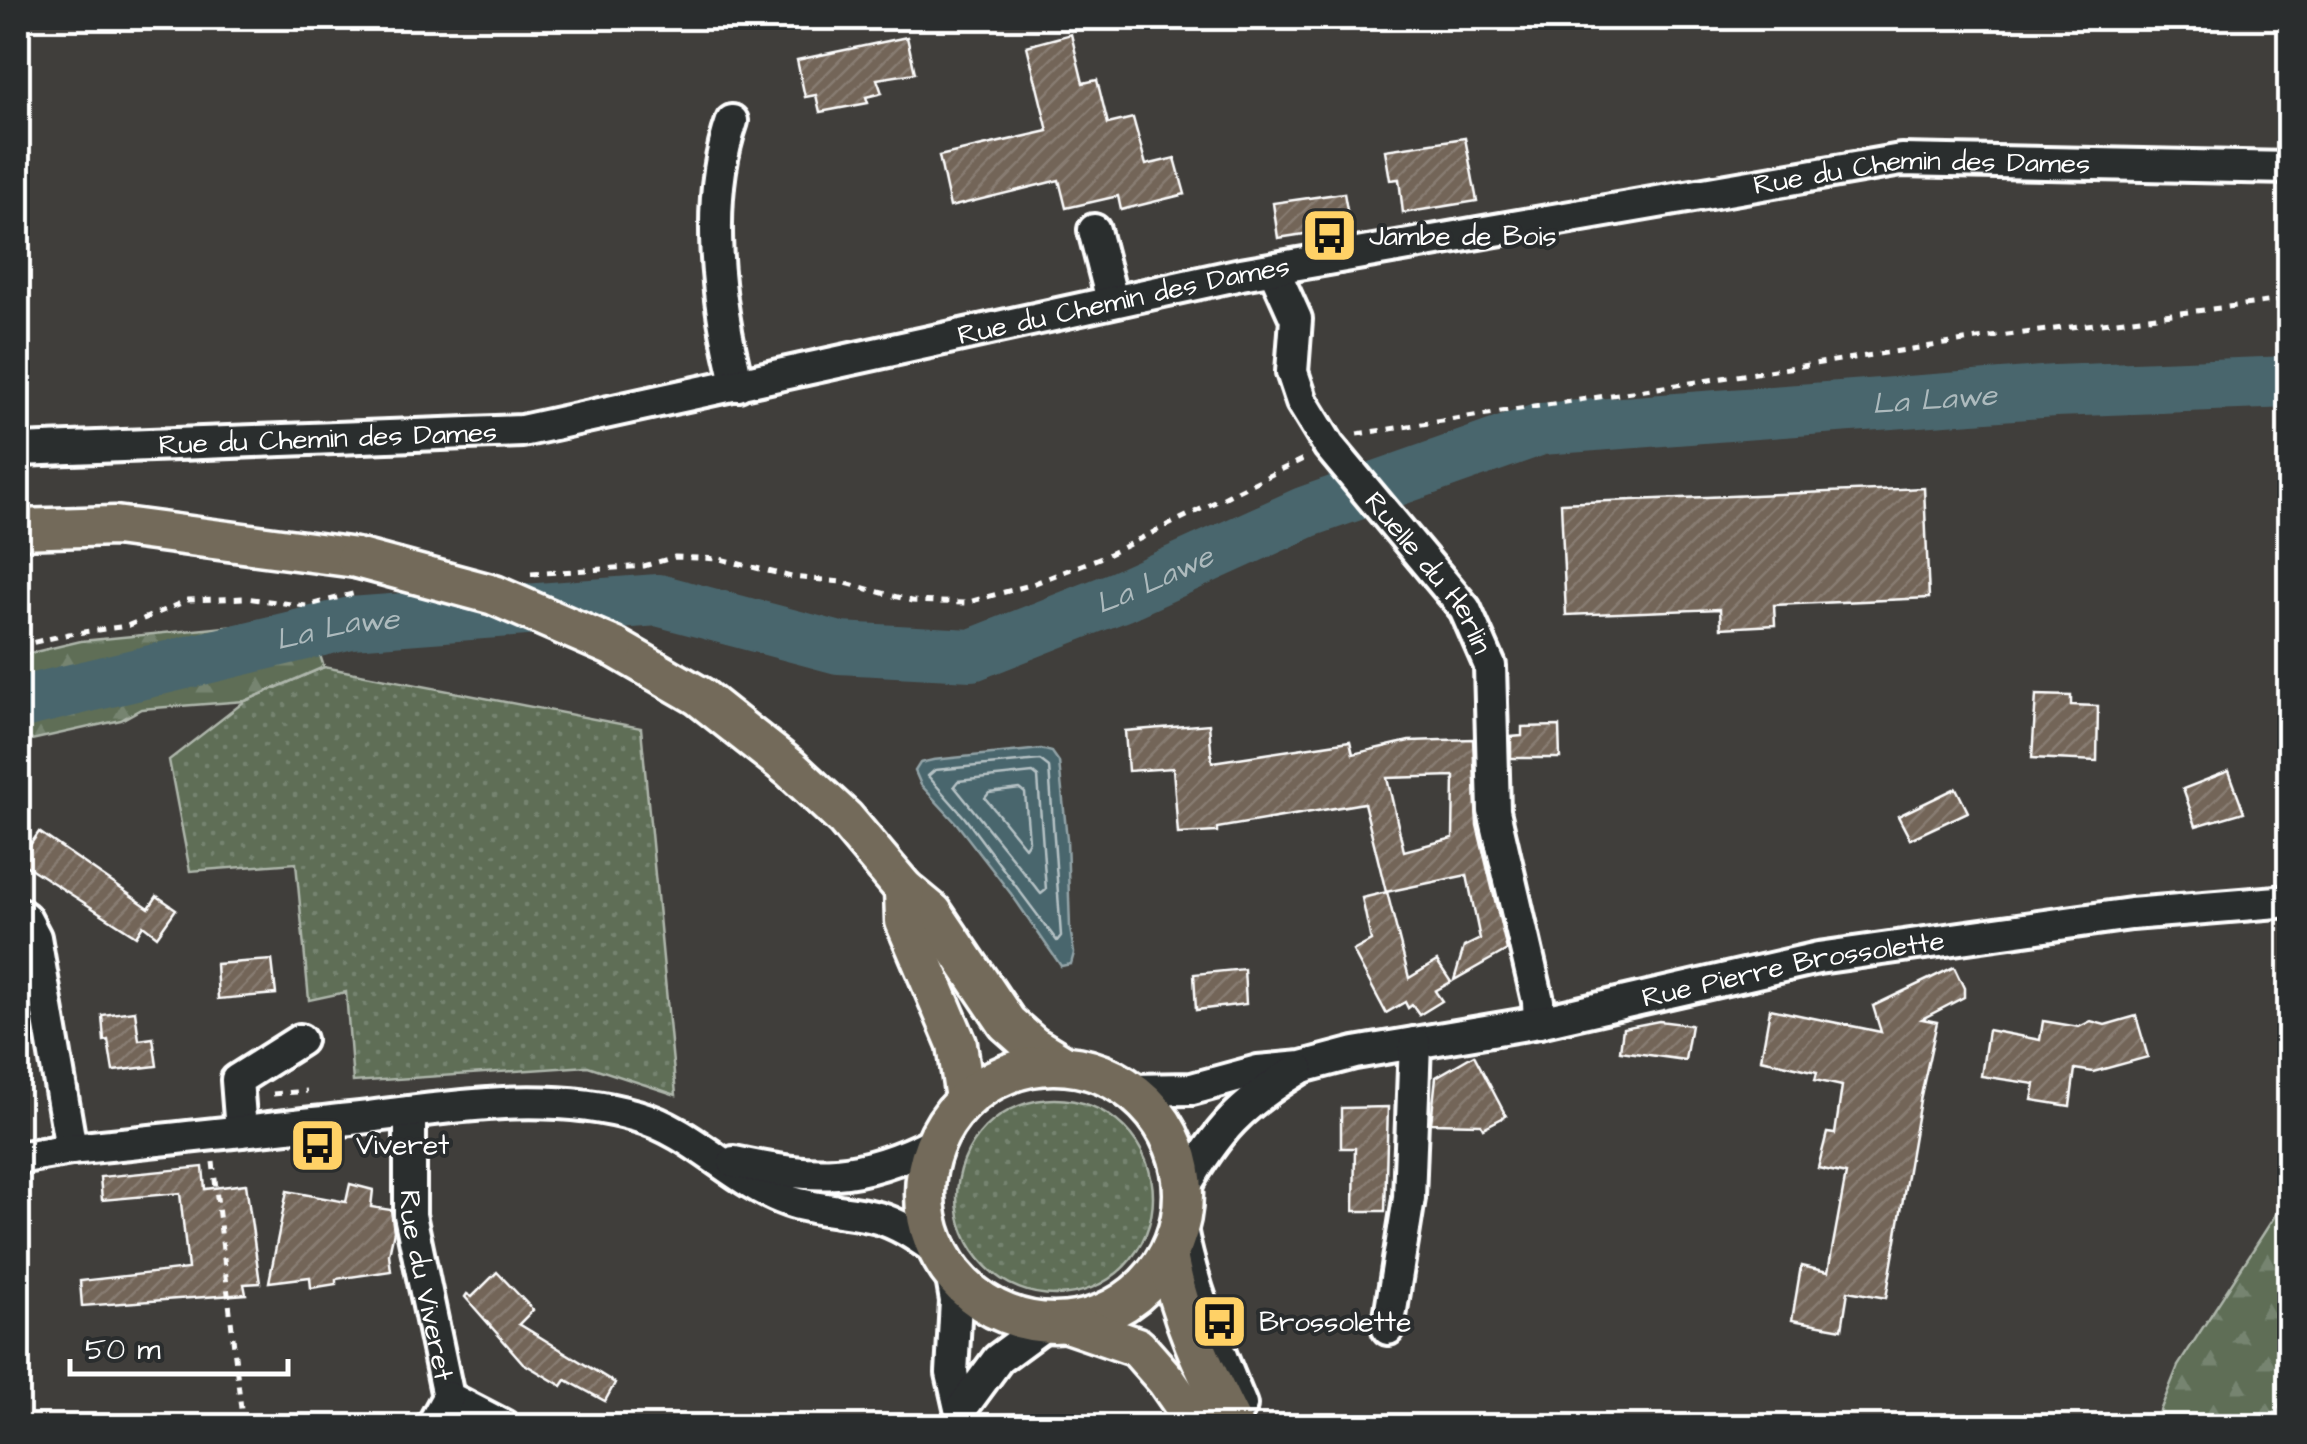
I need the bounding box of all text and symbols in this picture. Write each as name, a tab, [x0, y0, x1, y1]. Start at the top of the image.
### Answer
street label: Rue du Chemin des Dames	[1750, 140, 2091, 205]
bus stop icon: Jambe de Bois	[1300, 206, 1360, 266]
place label: Jambe de Bois	[1369, 217, 1557, 256]
street label: Rue du Chemin des Dames	[954, 246, 1293, 355]
water label: La Lawe	[1871, 374, 2000, 425]
street label: Rue du Chemin des Dames	[158, 412, 498, 464]
street label: Ruelle du Herlin	[1355, 483, 1502, 660]
water label: La Lawe	[1090, 535, 1222, 625]
water label: La Lawe	[271, 598, 402, 661]
street label: Rue Pierre Brossolette	[1638, 921, 1947, 1017]
bus stop icon: Viveret	[287, 1115, 347, 1175]
place label: Viveret	[356, 1126, 450, 1165]
street label: Rue du Viveret	[390, 1190, 464, 1385]
bus stop icon: Brossolette	[1190, 1292, 1250, 1352]
place label: Brossolette	[1259, 1303, 1411, 1342]
scale bar	[70, 1314, 288, 1376]
text: 50 m	[85, 1329, 161, 1371]

